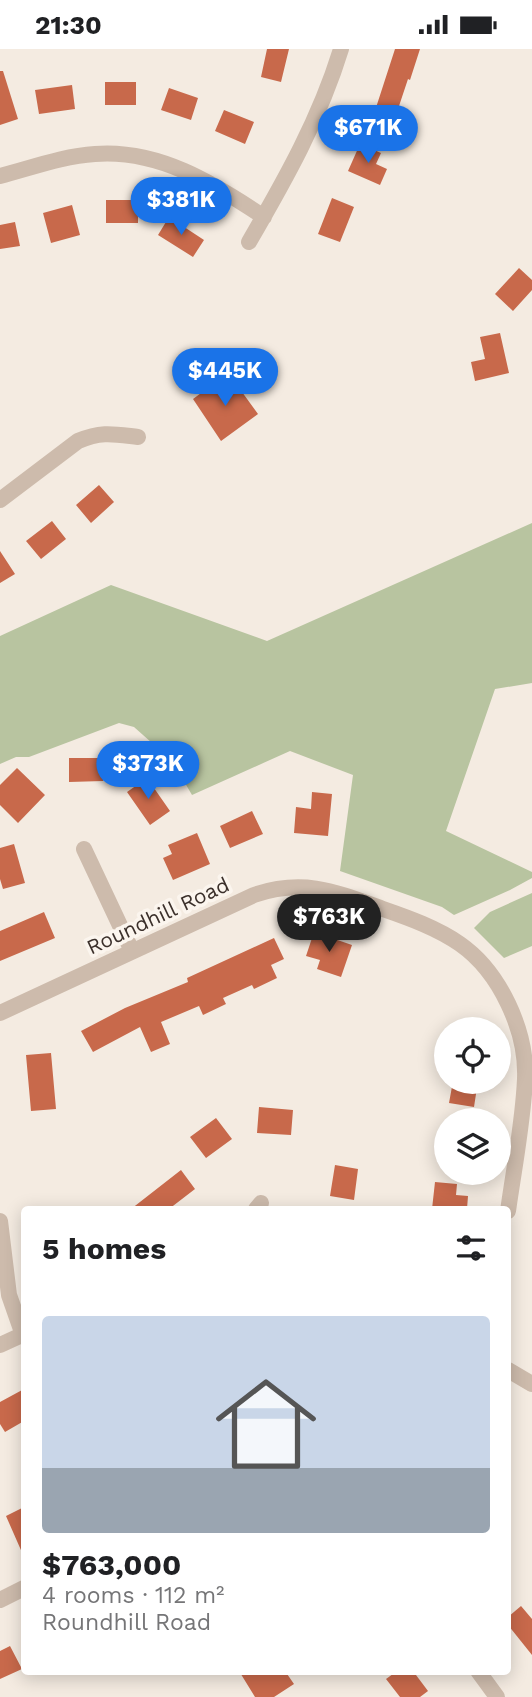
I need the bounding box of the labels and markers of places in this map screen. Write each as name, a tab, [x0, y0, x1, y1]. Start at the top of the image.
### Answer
pin: $671K	[319, 106, 417, 165]
pin: $381K	[132, 177, 230, 237]
pin: $445K	[176, 349, 274, 408]
pin: $373K	[99, 741, 197, 801]
pin: $763K	[280, 895, 378, 954]

